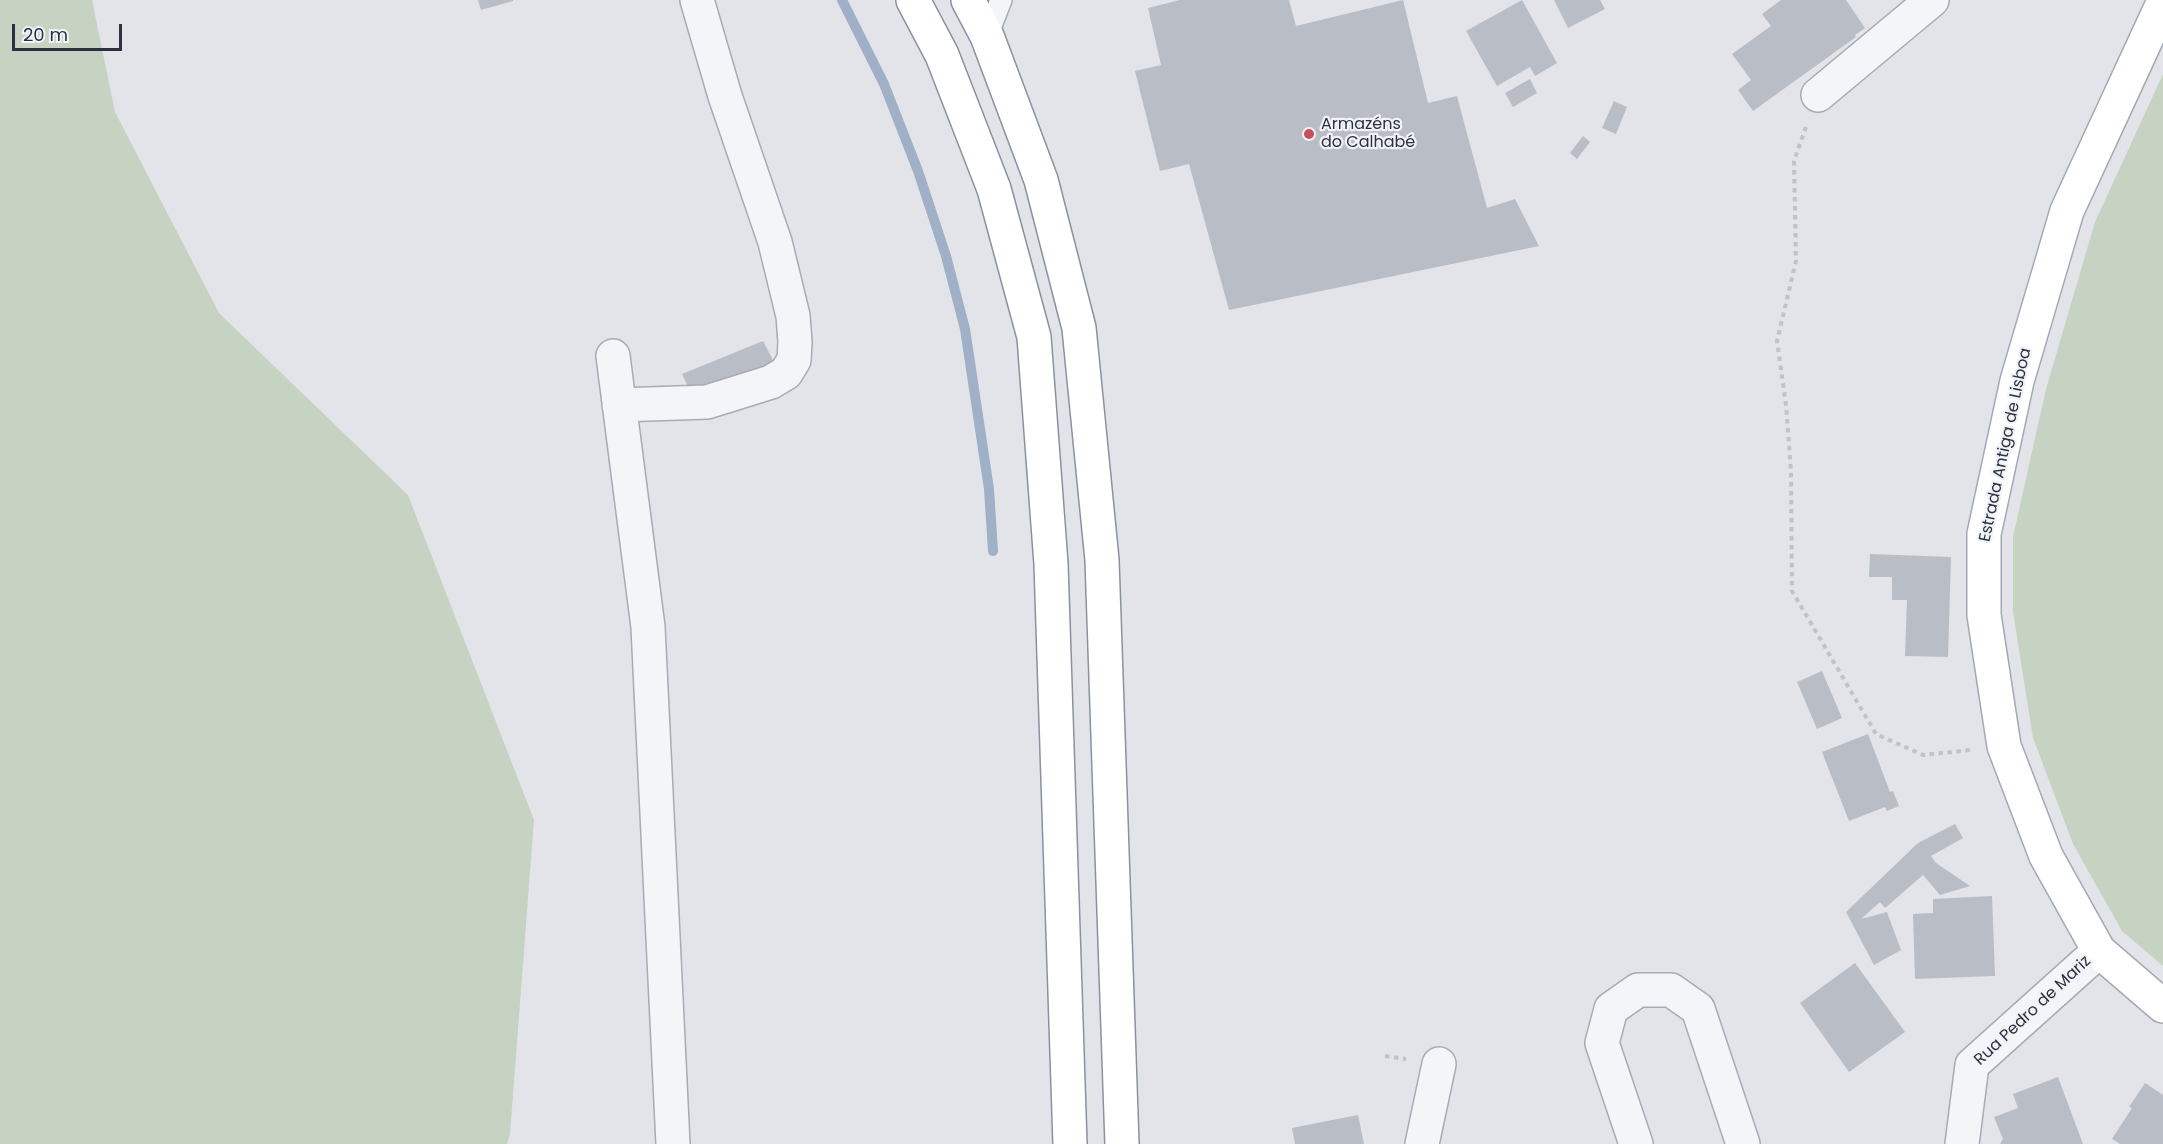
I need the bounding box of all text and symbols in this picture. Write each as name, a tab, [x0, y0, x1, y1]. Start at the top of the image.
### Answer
scale bar	[15, 12, 124, 50]
text: 20 m	[23, 22, 68, 47]
place label: Armazéns do Calhabé	[1321, 115, 1415, 153]
marker: Armazéns do Calhabé	[1302, 127, 1316, 141]
street label: Estrada Antiga de Lisboa	[1976, 346, 2036, 544]
street label: Rua Pedro de Mariz	[1971, 952, 2095, 1070]

